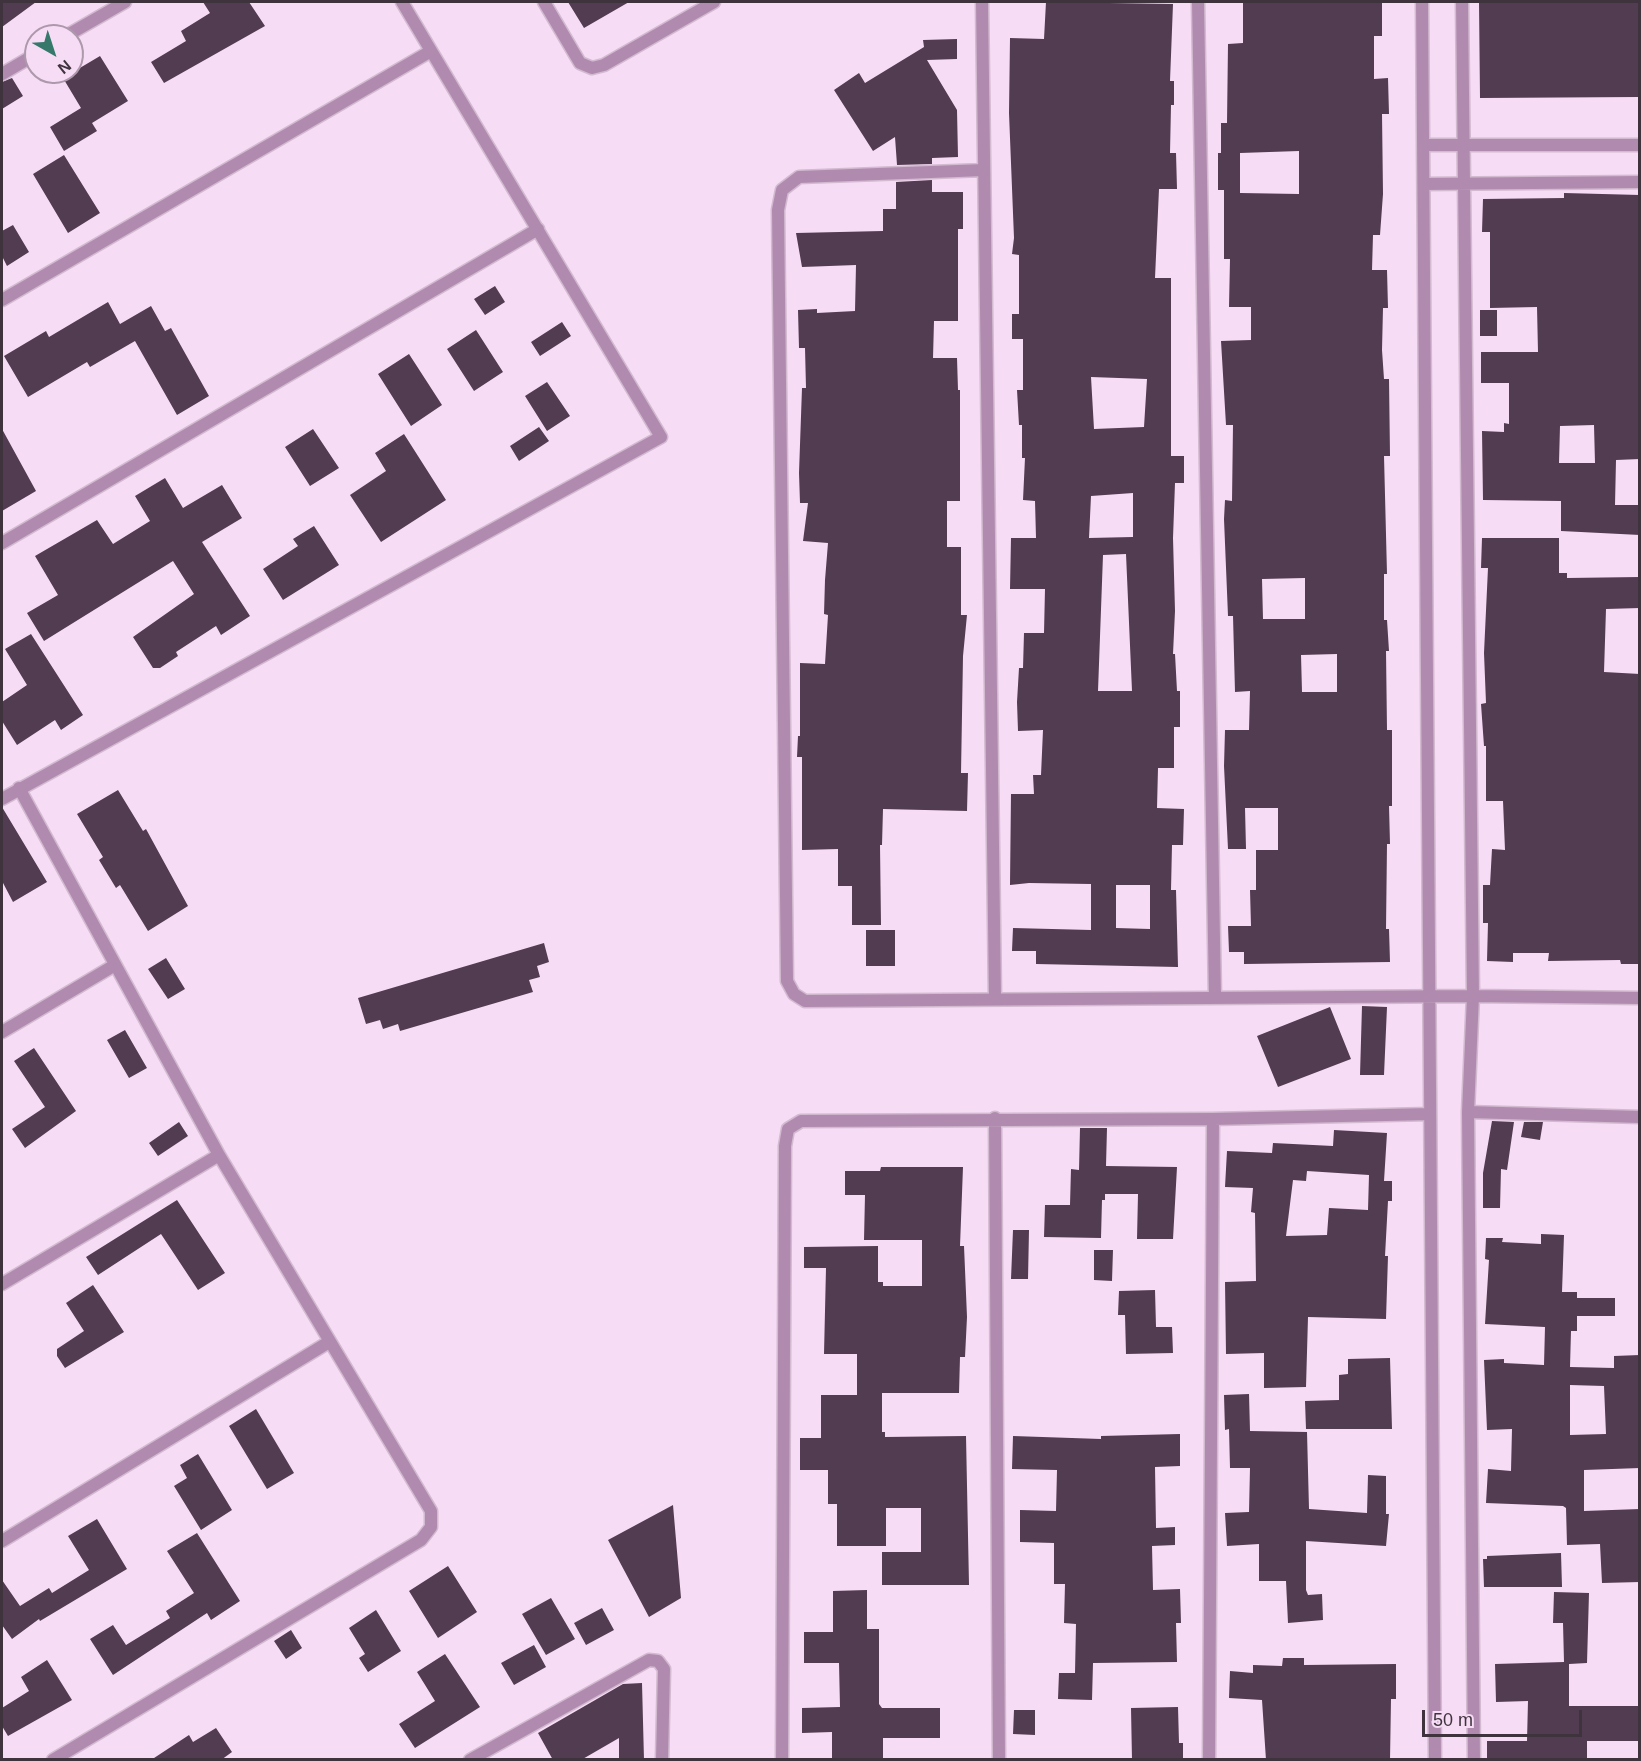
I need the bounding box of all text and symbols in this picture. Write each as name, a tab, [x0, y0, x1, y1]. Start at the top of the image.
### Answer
north arrow	[24, 24, 84, 84]
text: N	[55, 57, 74, 77]
scale bar	[1425, 1698, 1586, 1736]
text: 50 m	[1433, 1710, 1473, 1730]

